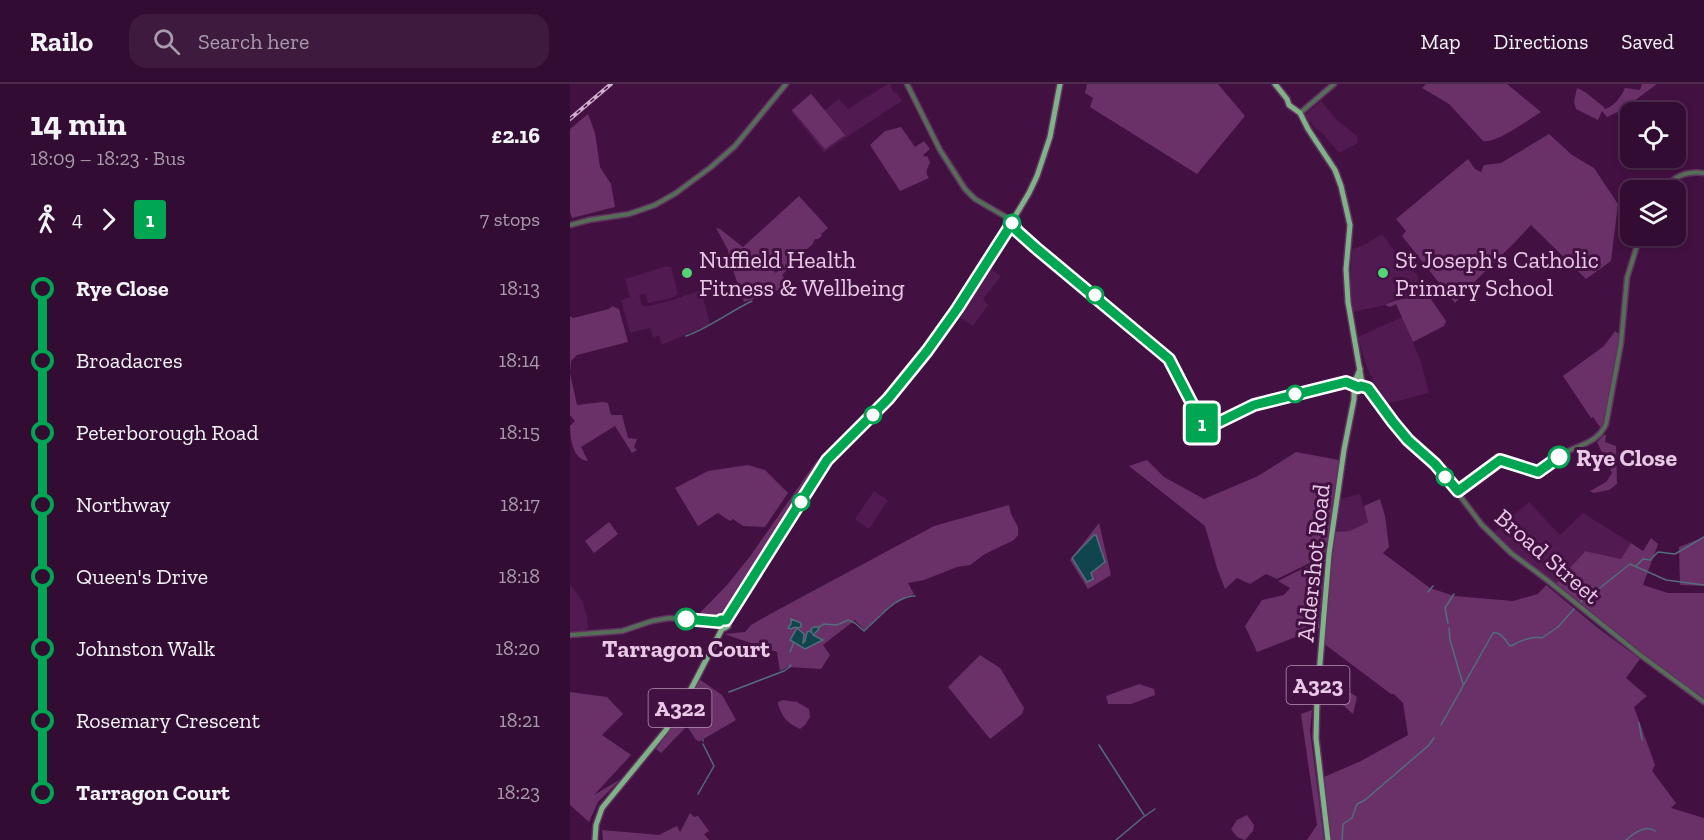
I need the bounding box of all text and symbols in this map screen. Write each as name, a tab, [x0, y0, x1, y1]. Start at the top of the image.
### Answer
search box	[129, 14, 549, 68]
text: Railo	[30, 25, 93, 58]
icon: search	[150, 25, 183, 58]
text: Search here	[198, 28, 309, 55]
text: Map	[1421, 29, 1461, 54]
text: Directions	[1494, 29, 1588, 54]
text: Saved	[1621, 29, 1674, 54]
map controls	[1620, 102, 1686, 246]
button: locate	[1620, 102, 1686, 168]
text: 14 min	[30, 104, 127, 143]
text: £2.16	[492, 122, 540, 149]
text: 18:09 – 18:23 · Bus	[30, 146, 185, 170]
button: layers	[1620, 180, 1686, 246]
icon: walk	[30, 203, 63, 236]
icon: forward	[92, 203, 125, 236]
text: 4	[72, 207, 83, 231]
text: 1	[146, 207, 154, 232]
text: 7 stops	[480, 207, 540, 231]
unlabelled marker	[1003, 214, 1021, 232]
place label: Nuffield Health Fitness & Wellbeing	[699, 245, 905, 302]
place label: St Joseph's Catholic Primary School	[1395, 245, 1599, 302]
marker: Nuffield Health Fitness & Wellbeing	[680, 266, 694, 280]
marker: St Joseph's Catholic Primary School	[1376, 266, 1390, 280]
text: Rye Close	[76, 275, 169, 302]
text: 18:13	[500, 276, 540, 300]
unlabelled marker	[1086, 286, 1104, 304]
text: Broadacres	[76, 347, 183, 374]
text: 18:14	[499, 348, 540, 372]
unlabelled marker	[1286, 385, 1304, 403]
line badge: 1	[1182, 404, 1222, 442]
unlabelled marker	[864, 406, 882, 424]
text: 1	[1198, 411, 1206, 436]
text: Peterborough Road	[76, 419, 259, 446]
text: 18:15	[499, 420, 540, 444]
place label: Rye Close	[1576, 443, 1677, 472]
marker: Rye Close	[1548, 446, 1570, 468]
unlabelled marker	[1436, 468, 1454, 486]
street label: Aldershot Road	[1290, 483, 1336, 643]
text: Northway	[76, 491, 171, 518]
text: 18:17	[500, 492, 540, 516]
unlabelled marker	[792, 493, 810, 511]
street label: Broad Street	[1489, 502, 1607, 610]
text: Queen's Drive	[76, 563, 208, 590]
text: 18:18	[499, 564, 540, 588]
marker: Tarragon Court	[675, 608, 697, 630]
place label: Tarragon Court	[602, 634, 770, 663]
text: Johnston Walk	[76, 635, 215, 662]
text: 18:20	[495, 636, 540, 660]
road number: A323	[1286, 666, 1350, 704]
road number: A322	[648, 689, 712, 727]
text: Rosemary Crescent	[76, 707, 260, 734]
text: 18:21	[499, 708, 540, 732]
text: Tarragon Court	[76, 779, 230, 806]
text: 18:23	[497, 780, 540, 804]

